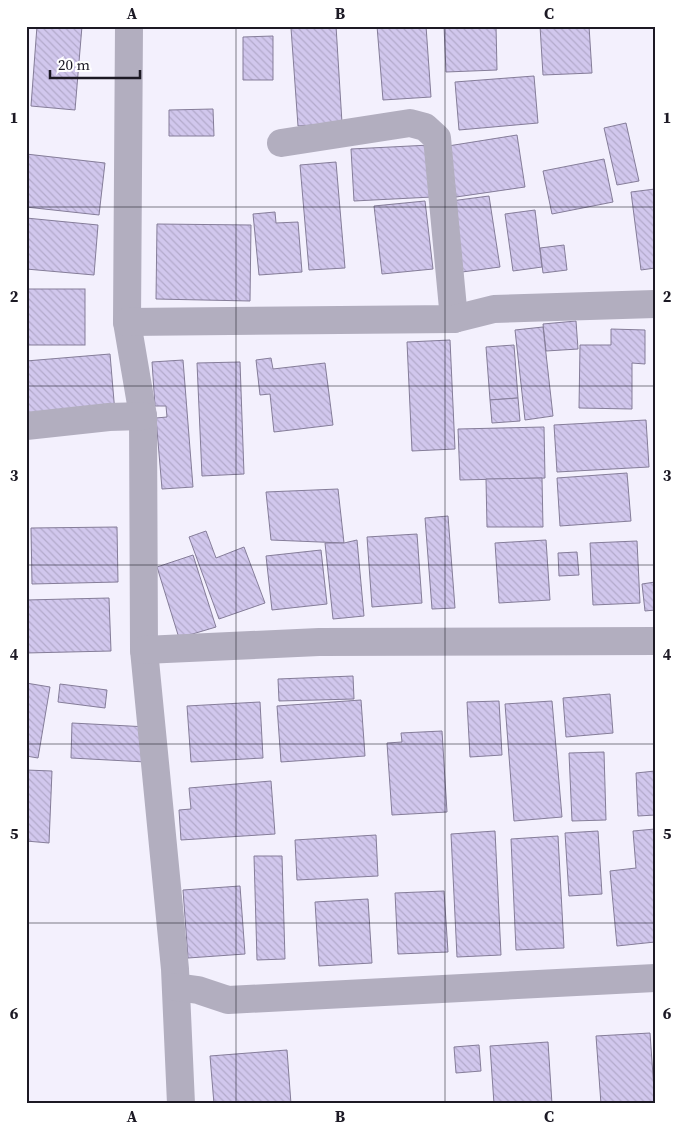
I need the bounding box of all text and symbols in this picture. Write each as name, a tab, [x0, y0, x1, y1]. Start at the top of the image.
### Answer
text: A	[127, 2, 138, 24]
text: B	[335, 2, 346, 24]
text: C	[544, 2, 554, 24]
scale bar	[50, 48, 140, 80]
text: 20 m	[58, 54, 90, 75]
text: 1	[10, 106, 18, 128]
text: 1	[663, 106, 671, 128]
text: 2	[10, 285, 19, 307]
text: 2	[663, 285, 672, 307]
text: 3	[10, 464, 19, 486]
text: 3	[663, 464, 672, 486]
text: 4	[10, 643, 19, 665]
text: 4	[663, 643, 672, 665]
text: 5	[10, 822, 19, 844]
text: 5	[663, 822, 672, 844]
text: 6	[10, 1002, 19, 1024]
text: 6	[663, 1002, 672, 1024]
text: A	[127, 1105, 138, 1127]
text: B	[335, 1105, 346, 1127]
text: C	[544, 1105, 554, 1127]

